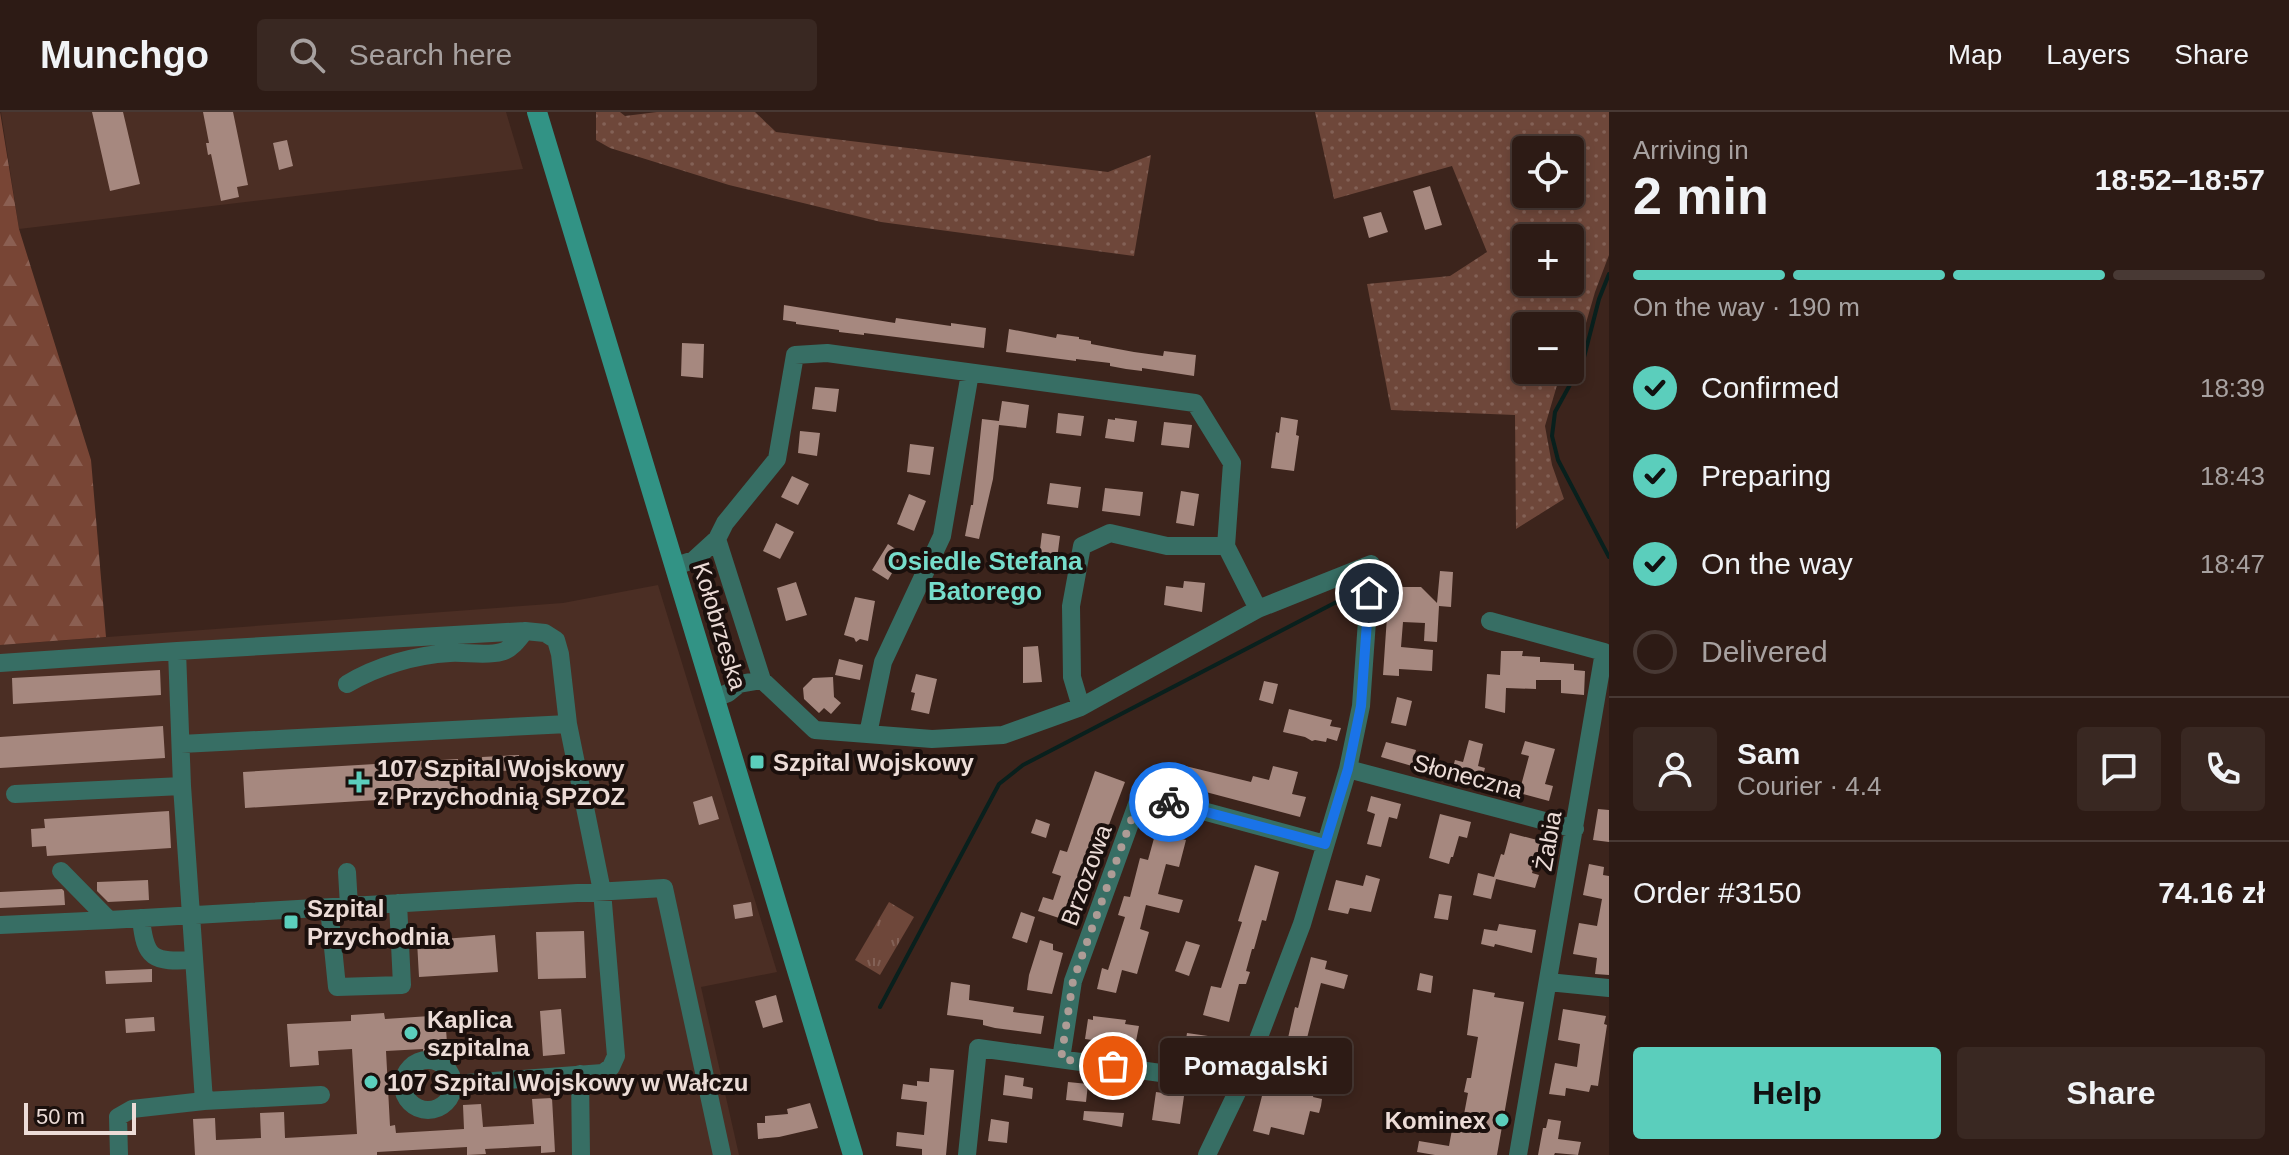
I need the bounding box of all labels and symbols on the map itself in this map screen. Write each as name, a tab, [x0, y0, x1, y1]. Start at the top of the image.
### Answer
district label: Osiedle Stefana Batorego	[887, 546, 1083, 606]
street label: Kołobrzeska	[688, 559, 752, 694]
pin	[1335, 559, 1403, 627]
street label: Słoneczna	[1410, 748, 1526, 804]
place label: Szpital Wojskowy	[773, 749, 975, 776]
marker: Szpital Wojskowy	[748, 753, 766, 771]
place label: 107 Szpital Wojskowy z Przychodnią SPZOZ	[377, 755, 625, 810]
courier	[1129, 762, 1209, 842]
marker: 107 Szpital Wojskowy z Przychodnią SPZOZ	[348, 771, 370, 793]
street label: Żabia	[1529, 808, 1567, 873]
street label: Brzozowa	[1055, 820, 1117, 929]
place label: Szpital Przychodnia	[307, 895, 450, 950]
marker: Szpital Przychodnia	[282, 913, 300, 931]
place label: Kaplica szpitalna	[427, 1006, 530, 1061]
marker: Kaplica szpitalna	[402, 1024, 420, 1042]
pin	[1079, 1032, 1147, 1100]
callout: Pomagalski	[1161, 1038, 1353, 1094]
place label: 107 Szpital Wojskowy w Wałczu	[387, 1069, 748, 1096]
marker: 107 Szpital Wojskowy w Wałczu	[362, 1073, 380, 1091]
scale bar	[24, 1099, 136, 1135]
place label: Kominex	[1385, 1107, 1487, 1134]
marker: Kominex	[1493, 1111, 1511, 1129]

